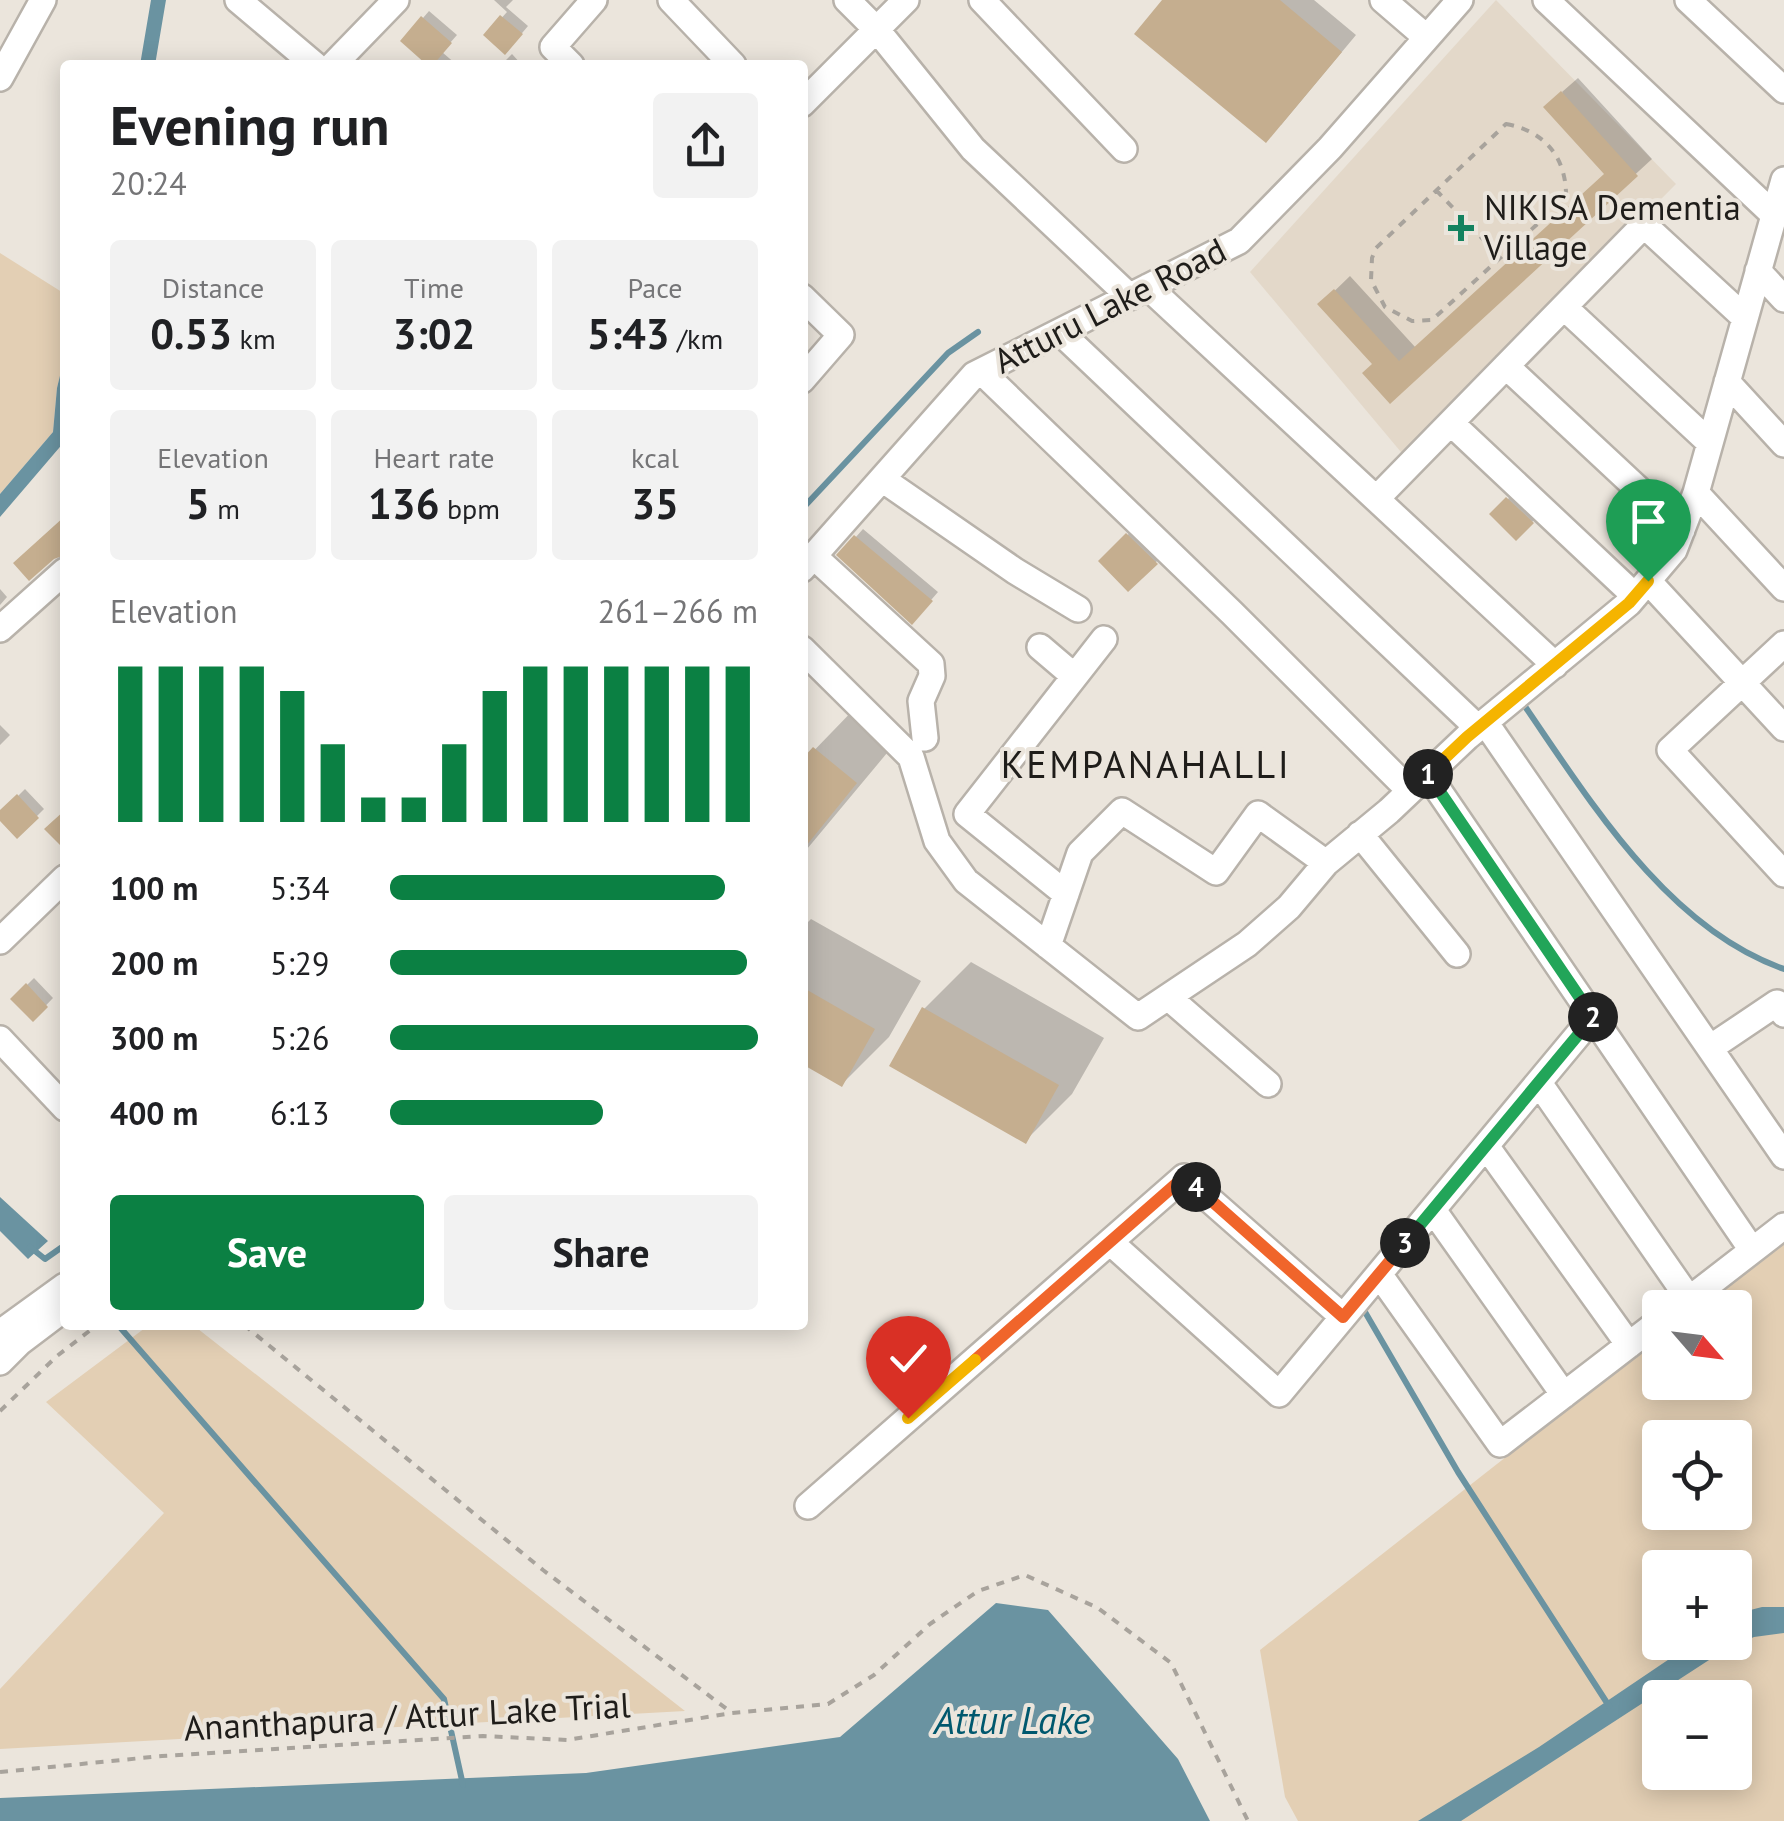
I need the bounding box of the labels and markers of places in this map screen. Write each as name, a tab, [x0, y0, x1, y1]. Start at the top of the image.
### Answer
place label: NIKISA Dementia Village	[1483, 184, 1741, 270]
marker: NIKISA Dementia Village	[1448, 215, 1474, 241]
pin	[1606, 479, 1691, 582]
pin: 1	[1403, 749, 1453, 799]
pin: 2	[1568, 992, 1618, 1042]
pin: 4	[1171, 1162, 1221, 1212]
pin: 3	[1380, 1218, 1430, 1268]
pin	[866, 1316, 951, 1419]

